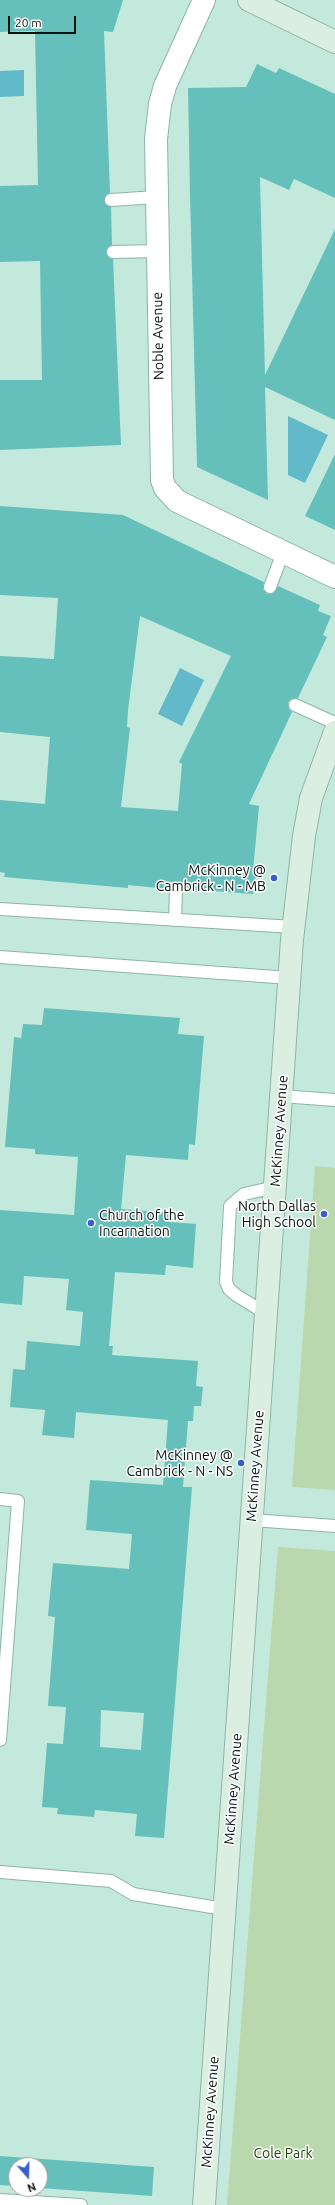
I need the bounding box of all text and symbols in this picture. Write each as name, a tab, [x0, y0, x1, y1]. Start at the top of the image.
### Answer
scale bar	[10, 8, 78, 34]
text: 20 m	[15, 16, 42, 29]
street label: Noble Avenue	[149, 292, 167, 380]
place label: McKinney @ Cambrick - N - MB	[156, 862, 266, 894]
marker: McKinney @ Cambrick - N - MB	[269, 873, 279, 883]
street label: McKinney Avenue	[267, 1075, 291, 1187]
place label: North Dallas High School	[238, 1198, 316, 1230]
place label: Church of the Incarnation	[99, 1207, 185, 1240]
marker: North Dallas High School	[319, 1209, 329, 1219]
marker: Church of the Incarnation	[86, 1218, 96, 1228]
street label: McKinney Avenue	[243, 1410, 267, 1522]
place label: McKinney @ Cambrick - N - NS	[126, 1447, 233, 1480]
marker: McKinney @ Cambrick - N - NS	[236, 1458, 246, 1468]
street label: McKinney Avenue	[221, 1733, 245, 1845]
street label: McKinney Avenue	[198, 2056, 222, 2168]
park label: Cole Park	[253, 2145, 313, 2161]
north arrow	[8, 2157, 48, 2197]
text: N	[26, 2180, 38, 2194]

